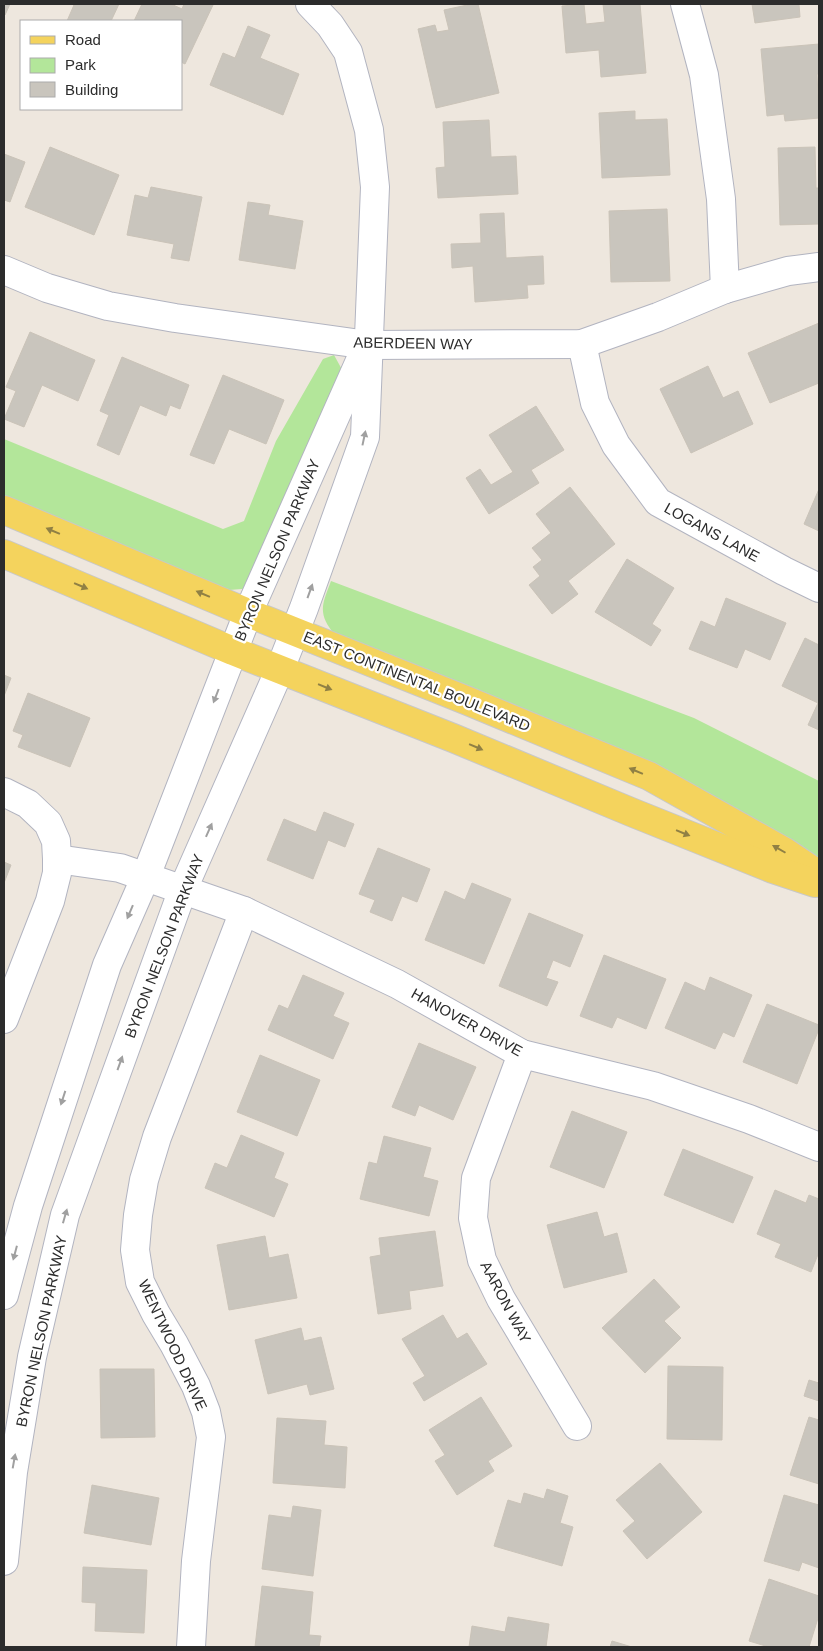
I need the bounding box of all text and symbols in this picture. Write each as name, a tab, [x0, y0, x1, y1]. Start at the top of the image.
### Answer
legend	[20, 20, 182, 110]
text: Road	[65, 31, 101, 48]
text: Park	[65, 56, 96, 73]
text: Building	[65, 81, 118, 98]
street label: ABERDEEN WAY	[353, 333, 473, 353]
one-way arrow	[360, 430, 368, 446]
street label: BYRON NELSON PARKWAY	[231, 457, 323, 643]
street label: LOGANS LANE	[662, 499, 762, 565]
one-way arrow	[46, 526, 60, 534]
one-way arrow	[74, 583, 88, 591]
one-way arrow	[306, 583, 314, 598]
one-way arrow	[196, 589, 210, 597]
street label: EAST CONTINENTAL BOULEVARD	[301, 628, 533, 734]
one-way arrow	[318, 683, 333, 691]
one-way arrow	[212, 689, 220, 704]
one-way arrow	[469, 744, 483, 752]
one-way arrow	[629, 766, 643, 774]
one-way arrow	[205, 823, 213, 837]
one-way arrow	[675, 830, 690, 837]
one-way arrow	[772, 844, 785, 853]
street label: BYRON NELSON PARKWAY	[121, 852, 207, 1040]
one-way arrow	[126, 905, 134, 920]
street label: HANOVER DRIVE	[409, 984, 525, 1060]
one-way arrow	[116, 1055, 124, 1070]
one-way arrow	[59, 1091, 67, 1106]
one-way arrow	[62, 1209, 70, 1224]
street label: BYRON NELSON PARKWAY	[12, 1234, 70, 1428]
one-way arrow	[10, 1246, 18, 1261]
street label: AARON WAY	[477, 1258, 535, 1346]
street label: WENTWOOD DRIVE	[135, 1277, 211, 1413]
one-way arrow	[11, 1452, 19, 1468]

